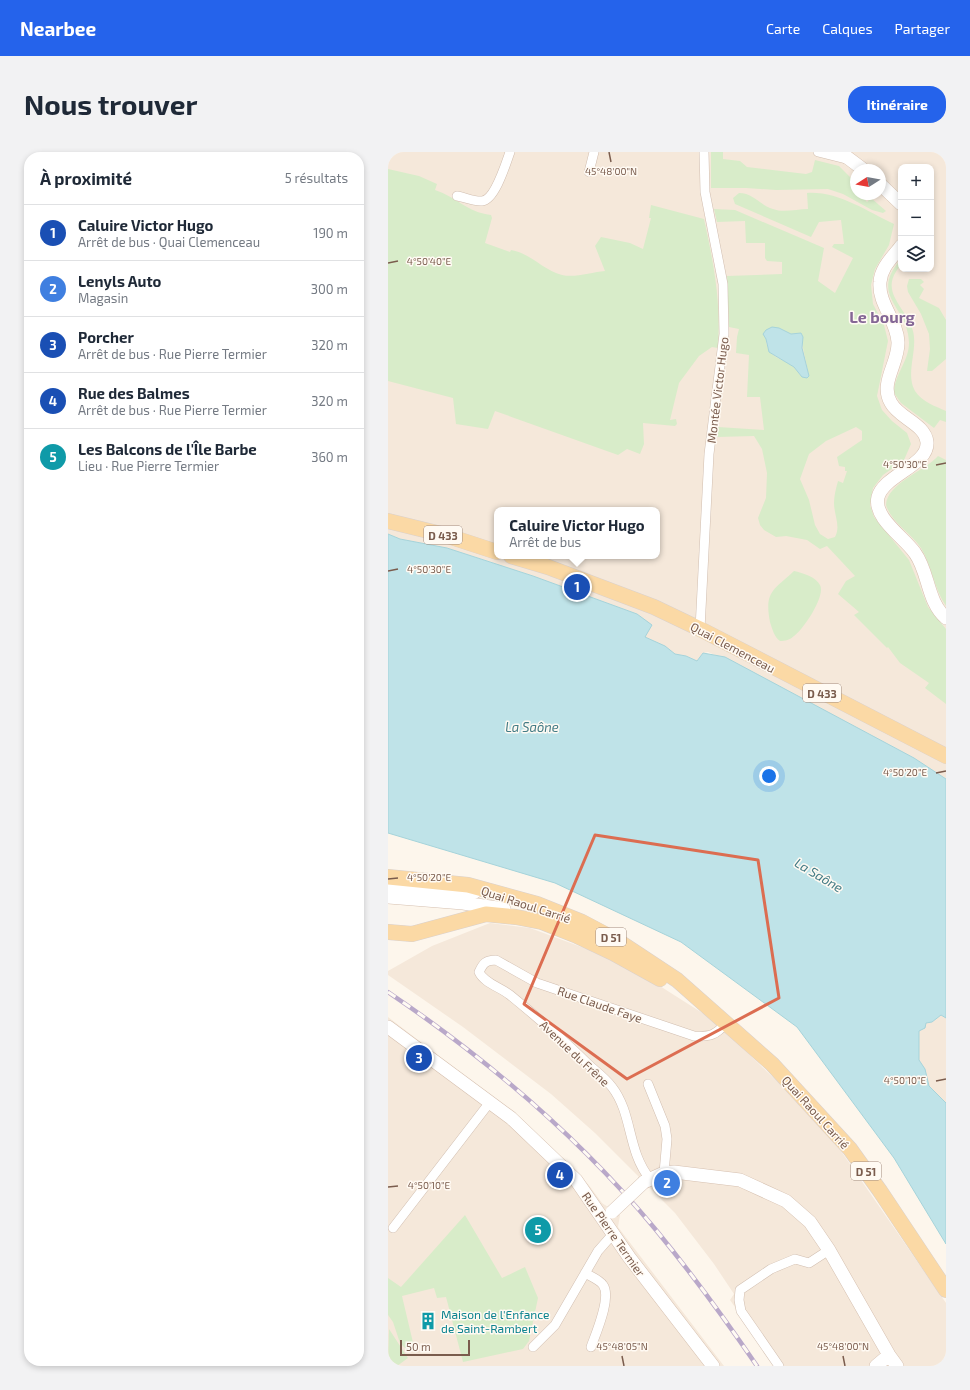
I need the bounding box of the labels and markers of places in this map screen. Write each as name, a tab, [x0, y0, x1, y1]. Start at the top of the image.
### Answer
pin: 1	[564, 572, 590, 602]
pin: 3	[406, 1043, 432, 1073]
pin: 4	[547, 1160, 573, 1190]
pin: 2	[654, 1168, 680, 1198]
pin: 5	[525, 1215, 551, 1245]
place label: Maison de l'Enfance de Saint-Rambert	[441, 1307, 550, 1335]
building icon: Maison de l'Enfance de Saint-Rambert	[418, 1311, 438, 1331]

